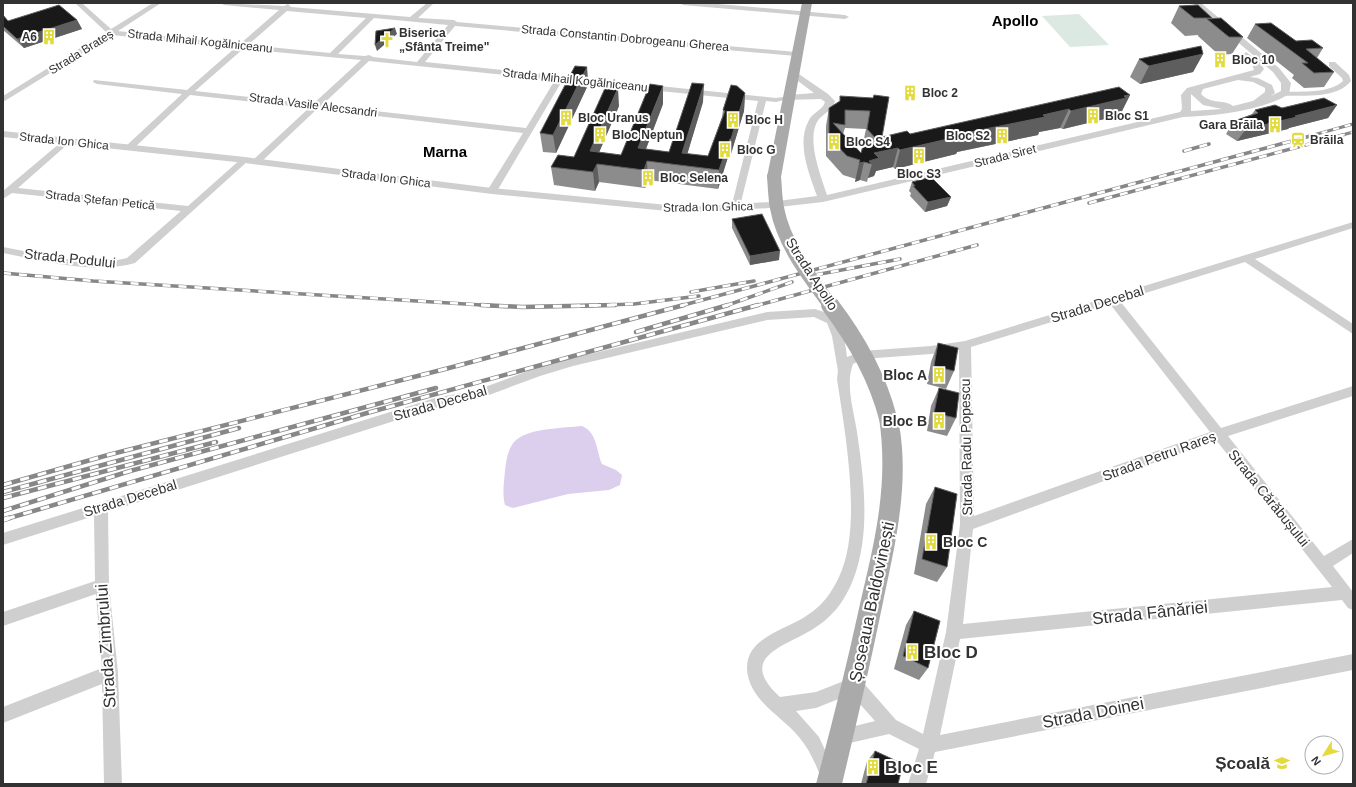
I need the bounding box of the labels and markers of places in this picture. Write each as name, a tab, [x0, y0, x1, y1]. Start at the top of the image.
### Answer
place label: Biserica „Sfânta Treime"	[399, 26, 489, 54]
building icon: A6	[40, 28, 58, 46]
place label: A6	[22, 30, 37, 44]
church icon: Biserica „Sfânta Treime"	[378, 31, 396, 49]
building icon: Bloc 10	[1211, 51, 1229, 69]
place label: Bloc 10	[1232, 53, 1275, 67]
building icon: Bloc 2	[901, 84, 919, 102]
place label: Bloc 2	[922, 86, 958, 100]
building icon: Bloc S1	[1084, 107, 1102, 125]
building icon: Bloc Uranus	[557, 109, 575, 127]
place label: Bloc S1	[1105, 109, 1149, 123]
place label: Bloc Uranus	[578, 111, 649, 125]
building icon: Bloc H	[724, 111, 742, 129]
place label: Bloc H	[745, 113, 783, 127]
building icon: Gara Brăila	[1266, 116, 1284, 134]
place label: Gara Brăila	[1199, 118, 1263, 132]
building icon: Bloc Neptun	[591, 126, 609, 144]
building icon: Bloc S2	[993, 127, 1011, 145]
place label: Bloc Neptun	[612, 128, 683, 142]
place label: Bloc S2	[946, 129, 990, 143]
station icon: Brăila	[1289, 131, 1307, 149]
building icon: Bloc S4	[825, 133, 843, 151]
place label: Brăila	[1310, 133, 1344, 147]
place label: Bloc S4	[846, 135, 890, 149]
building icon: Bloc G	[716, 141, 734, 159]
place label: Bloc G	[737, 143, 776, 157]
building icon: Bloc S3	[910, 147, 928, 165]
place label: Bloc S3	[897, 167, 941, 181]
building icon: Bloc Selena	[639, 169, 657, 187]
place label: Bloc Selena	[660, 171, 728, 185]
building icon: Bloc A	[930, 366, 948, 384]
place label: Bloc A	[883, 367, 927, 383]
building icon: Bloc B	[930, 412, 948, 430]
place label: Bloc B	[883, 413, 927, 429]
building icon: Bloc C	[922, 533, 940, 551]
place label: Bloc C	[943, 534, 987, 550]
building icon: Bloc D	[903, 643, 921, 661]
place label: Bloc D	[924, 643, 978, 662]
place label: Școală	[1215, 754, 1271, 773]
school or university icon: Școală	[1273, 754, 1291, 772]
building icon: Bloc E	[864, 758, 882, 776]
place label: Bloc E	[885, 758, 938, 777]

